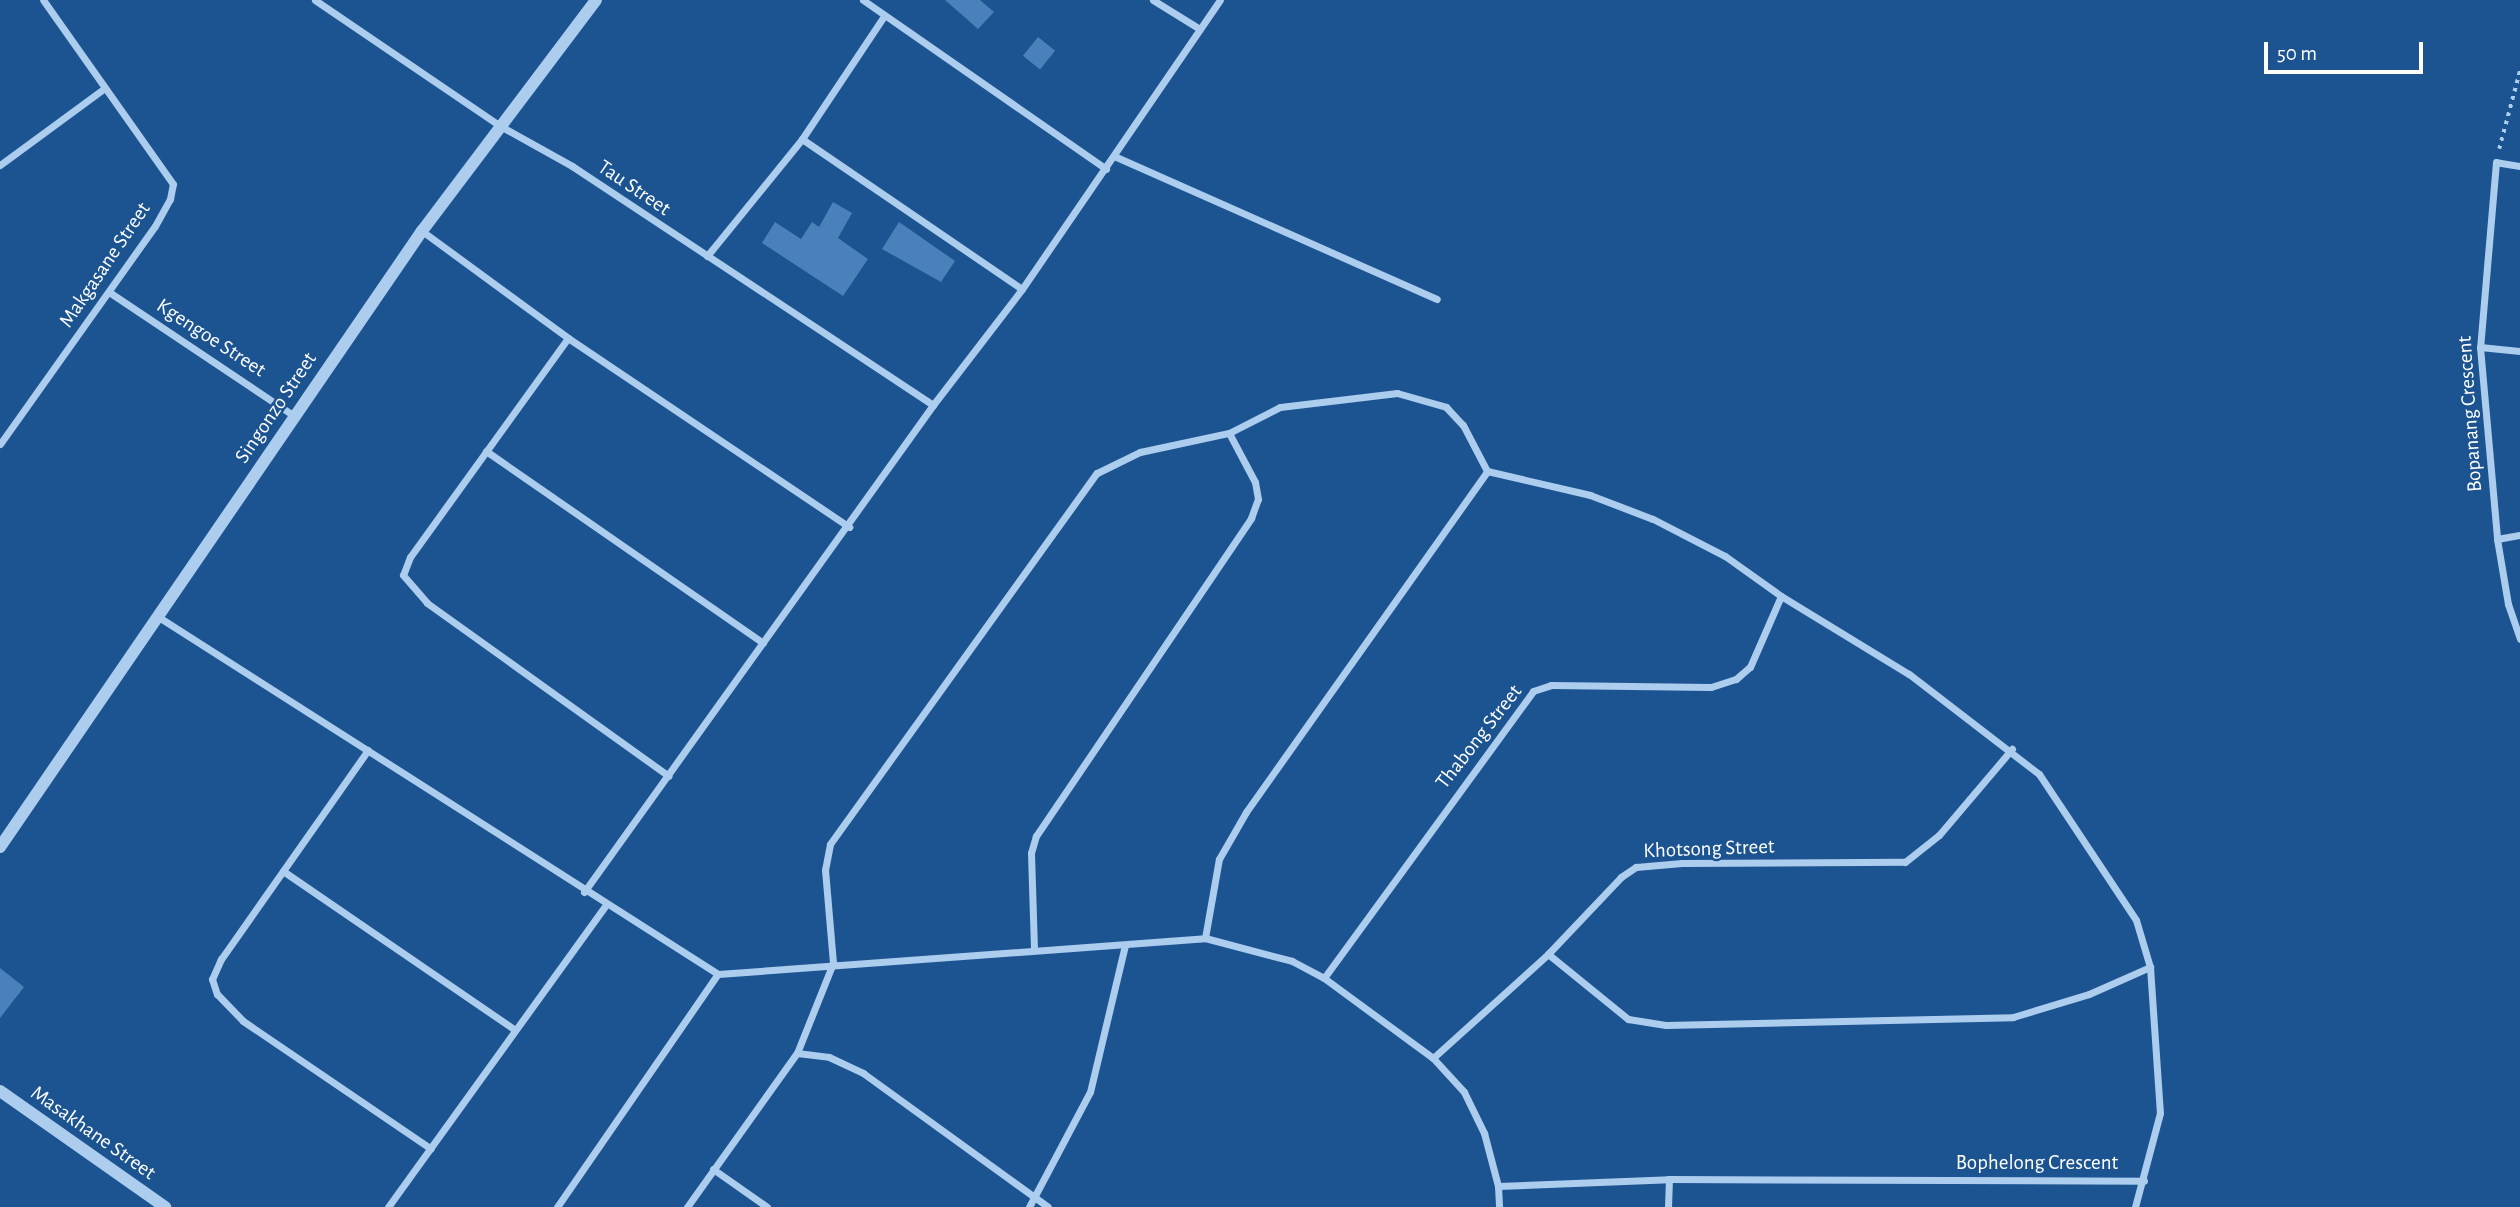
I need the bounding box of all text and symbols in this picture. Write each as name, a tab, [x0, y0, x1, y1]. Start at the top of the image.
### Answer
scale bar	[2268, 28, 2427, 72]
text: 50 m	[2277, 43, 2317, 64]
street label: Tau Street	[593, 155, 675, 221]
street label: Makgasane Street	[54, 198, 156, 332]
street label: Kgengoe Street	[152, 293, 270, 383]
street label: Bopanang Crescent	[2452, 335, 2488, 493]
street label: Singonzo Street	[230, 348, 322, 468]
street label: Thabong Street	[1430, 680, 1528, 794]
street label: Khotsong Street	[1643, 834, 1775, 864]
street label: Masakhane Street	[26, 1081, 160, 1185]
street label: Bophelong Crescent	[1956, 1150, 2118, 1176]

